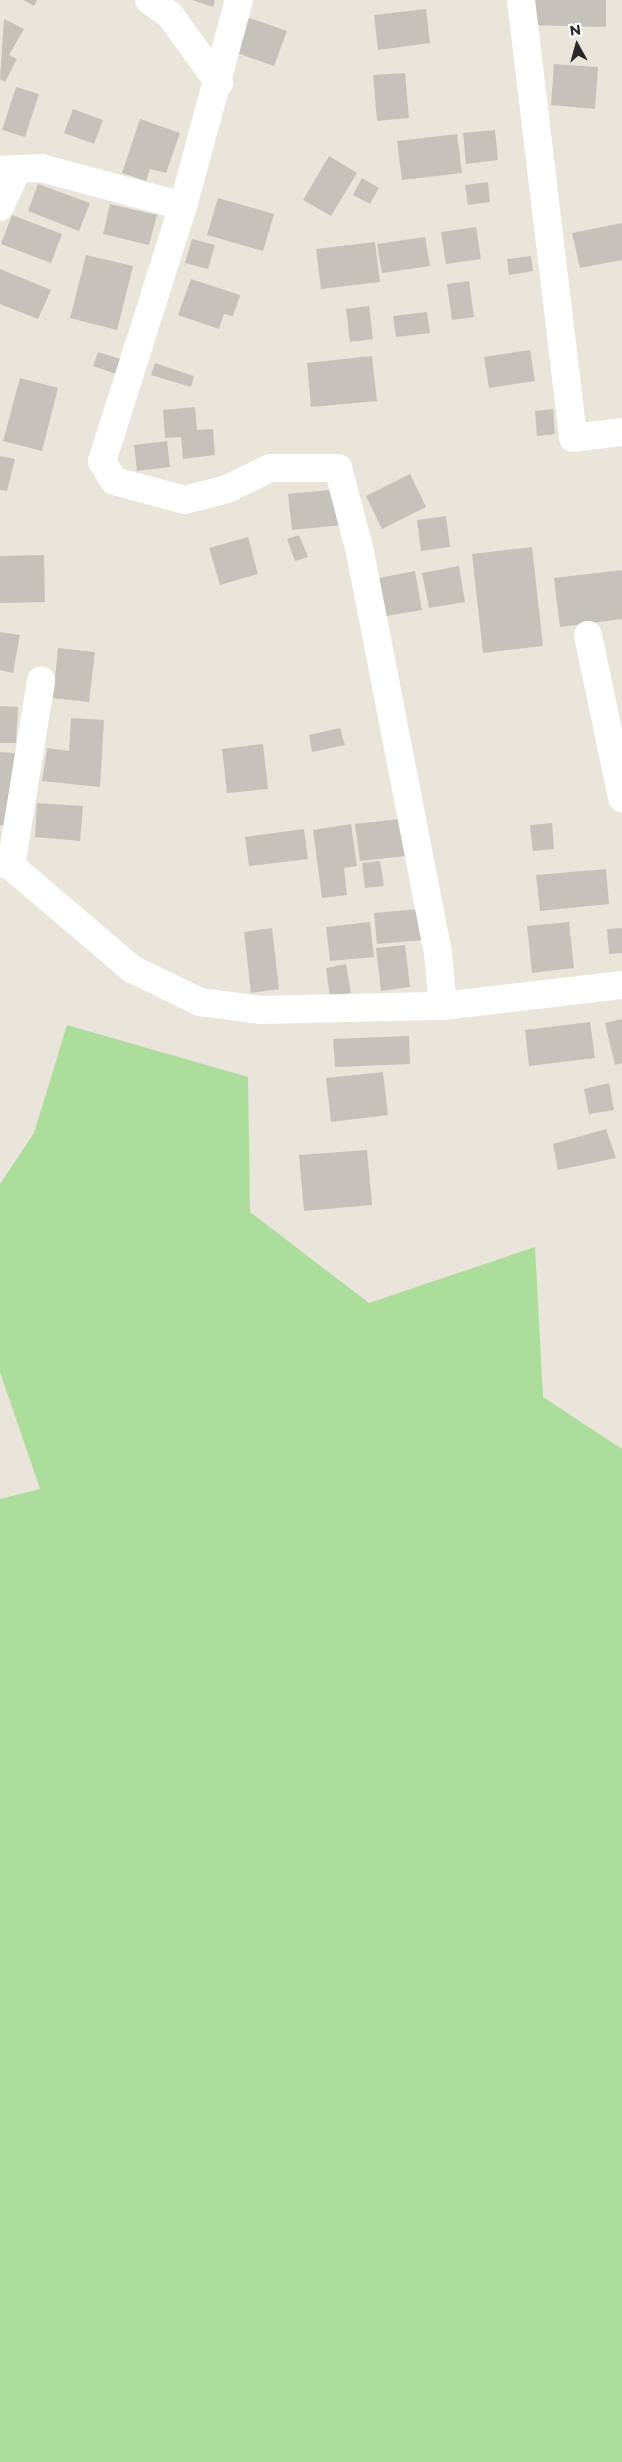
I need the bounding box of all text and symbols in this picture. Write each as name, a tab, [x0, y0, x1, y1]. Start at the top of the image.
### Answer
north arrow	[552, 20, 602, 70]
text: N	[568, 20, 582, 40]

